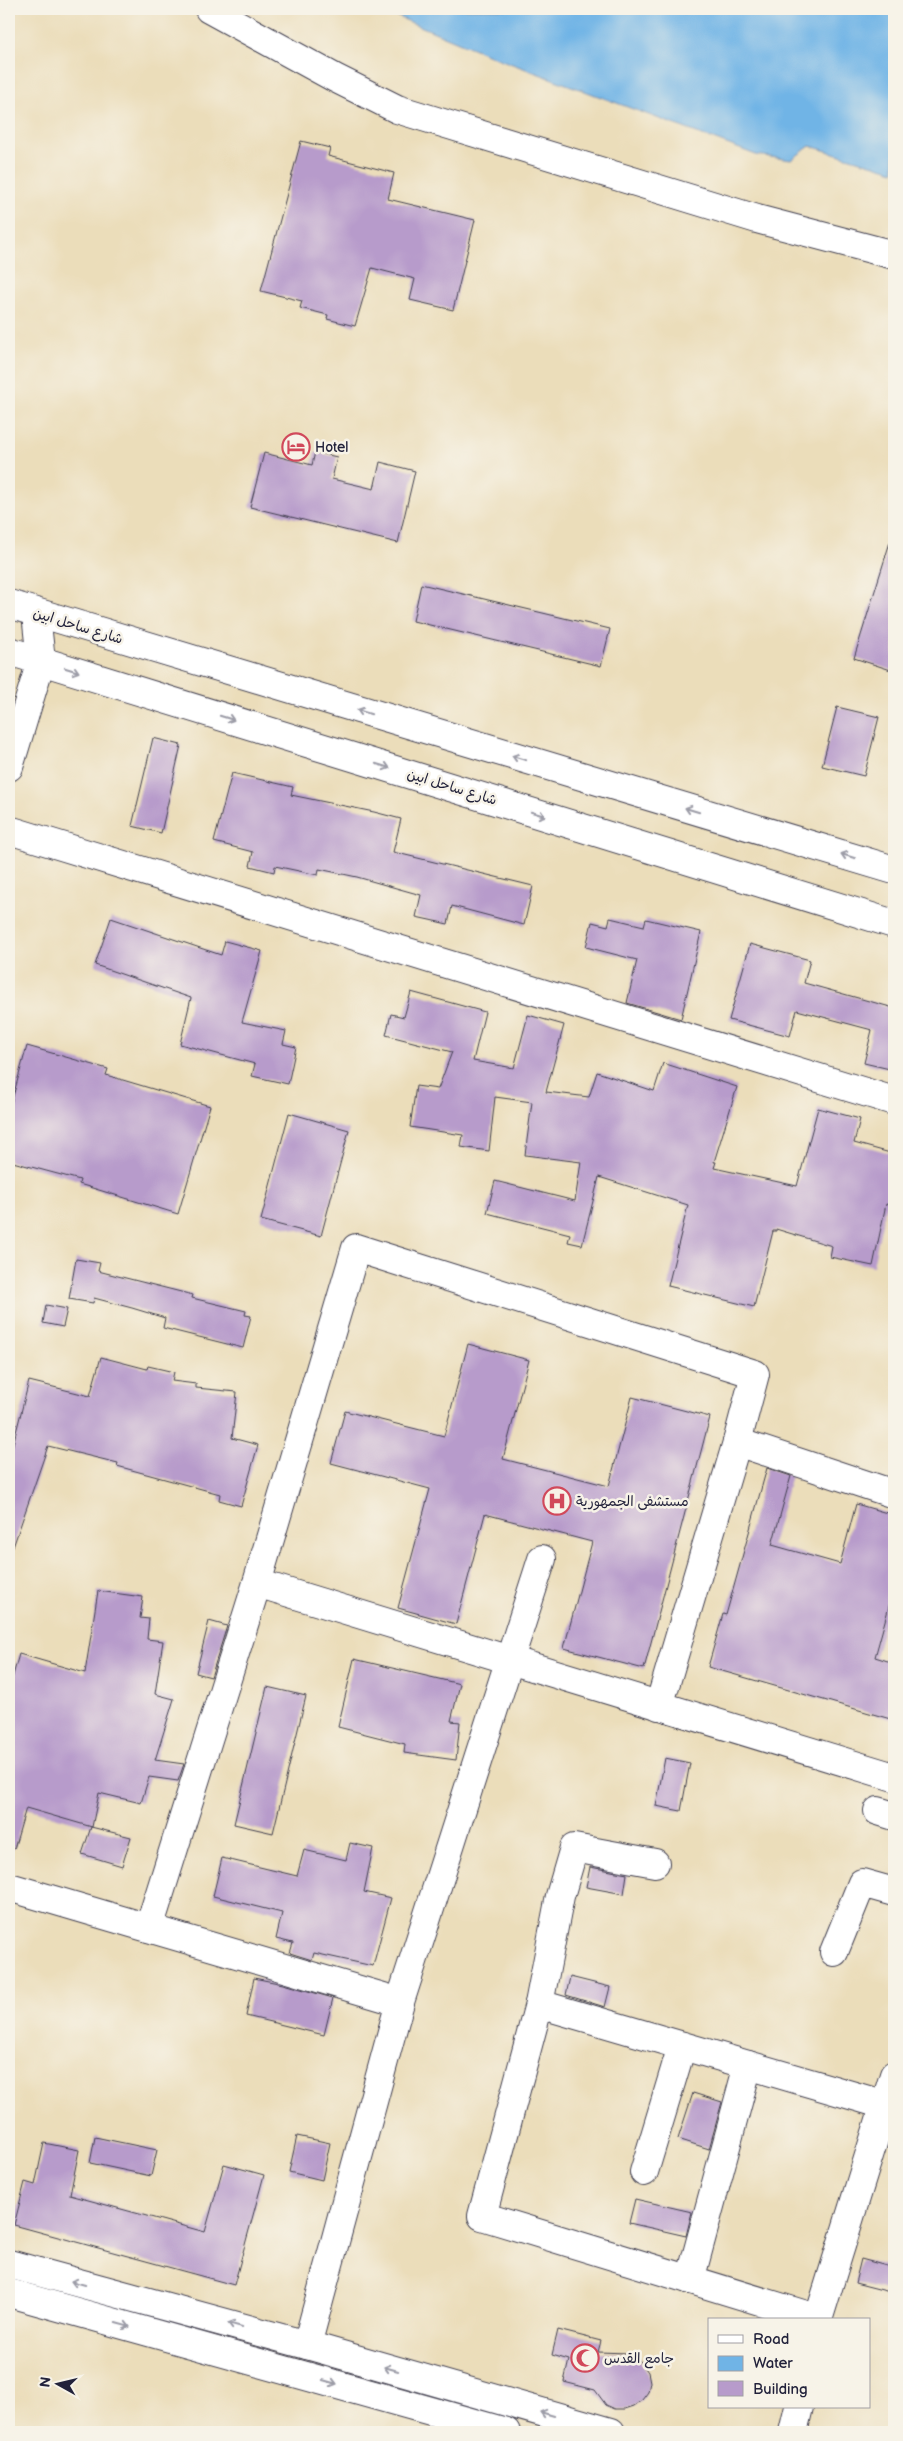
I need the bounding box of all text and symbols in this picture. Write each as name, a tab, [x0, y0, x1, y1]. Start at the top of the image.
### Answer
hotel icon: Hotel	[281, 432, 311, 462]
place label: Hotel	[315, 439, 348, 456]
street label: شارع ساحل ابين	[31, 604, 125, 649]
one-way arrow	[64, 666, 80, 676]
one-way arrow	[356, 706, 372, 716]
one-way arrow	[219, 714, 235, 724]
one-way arrow	[512, 753, 528, 763]
one-way arrow	[374, 762, 390, 771]
street label: شارع ساحل ابين	[405, 765, 499, 810]
one-way arrow	[684, 804, 700, 814]
one-way arrow	[530, 810, 545, 819]
one-way arrow	[840, 850, 856, 860]
hospital icon: مستشفى الجمهورية	[542, 1486, 572, 1516]
place label: مستشفى الجمهورية	[576, 1493, 689, 1511]
one-way arrow	[70, 2277, 86, 2287]
legend	[708, 2318, 870, 2408]
one-way arrow	[115, 2320, 131, 2330]
one-way arrow	[227, 2320, 243, 2329]
text: Road	[753, 2330, 789, 2349]
mosque icon: جامع القدس	[570, 2343, 600, 2373]
place label: جامع القدس	[604, 2350, 674, 2369]
text: Water	[753, 2354, 793, 2373]
north arrow	[32, 2358, 82, 2408]
one-way arrow	[383, 2363, 399, 2373]
text: N	[36, 2376, 55, 2389]
one-way arrow	[322, 2378, 338, 2388]
text: Building	[753, 2380, 808, 2399]
one-way arrow	[540, 2408, 556, 2418]

